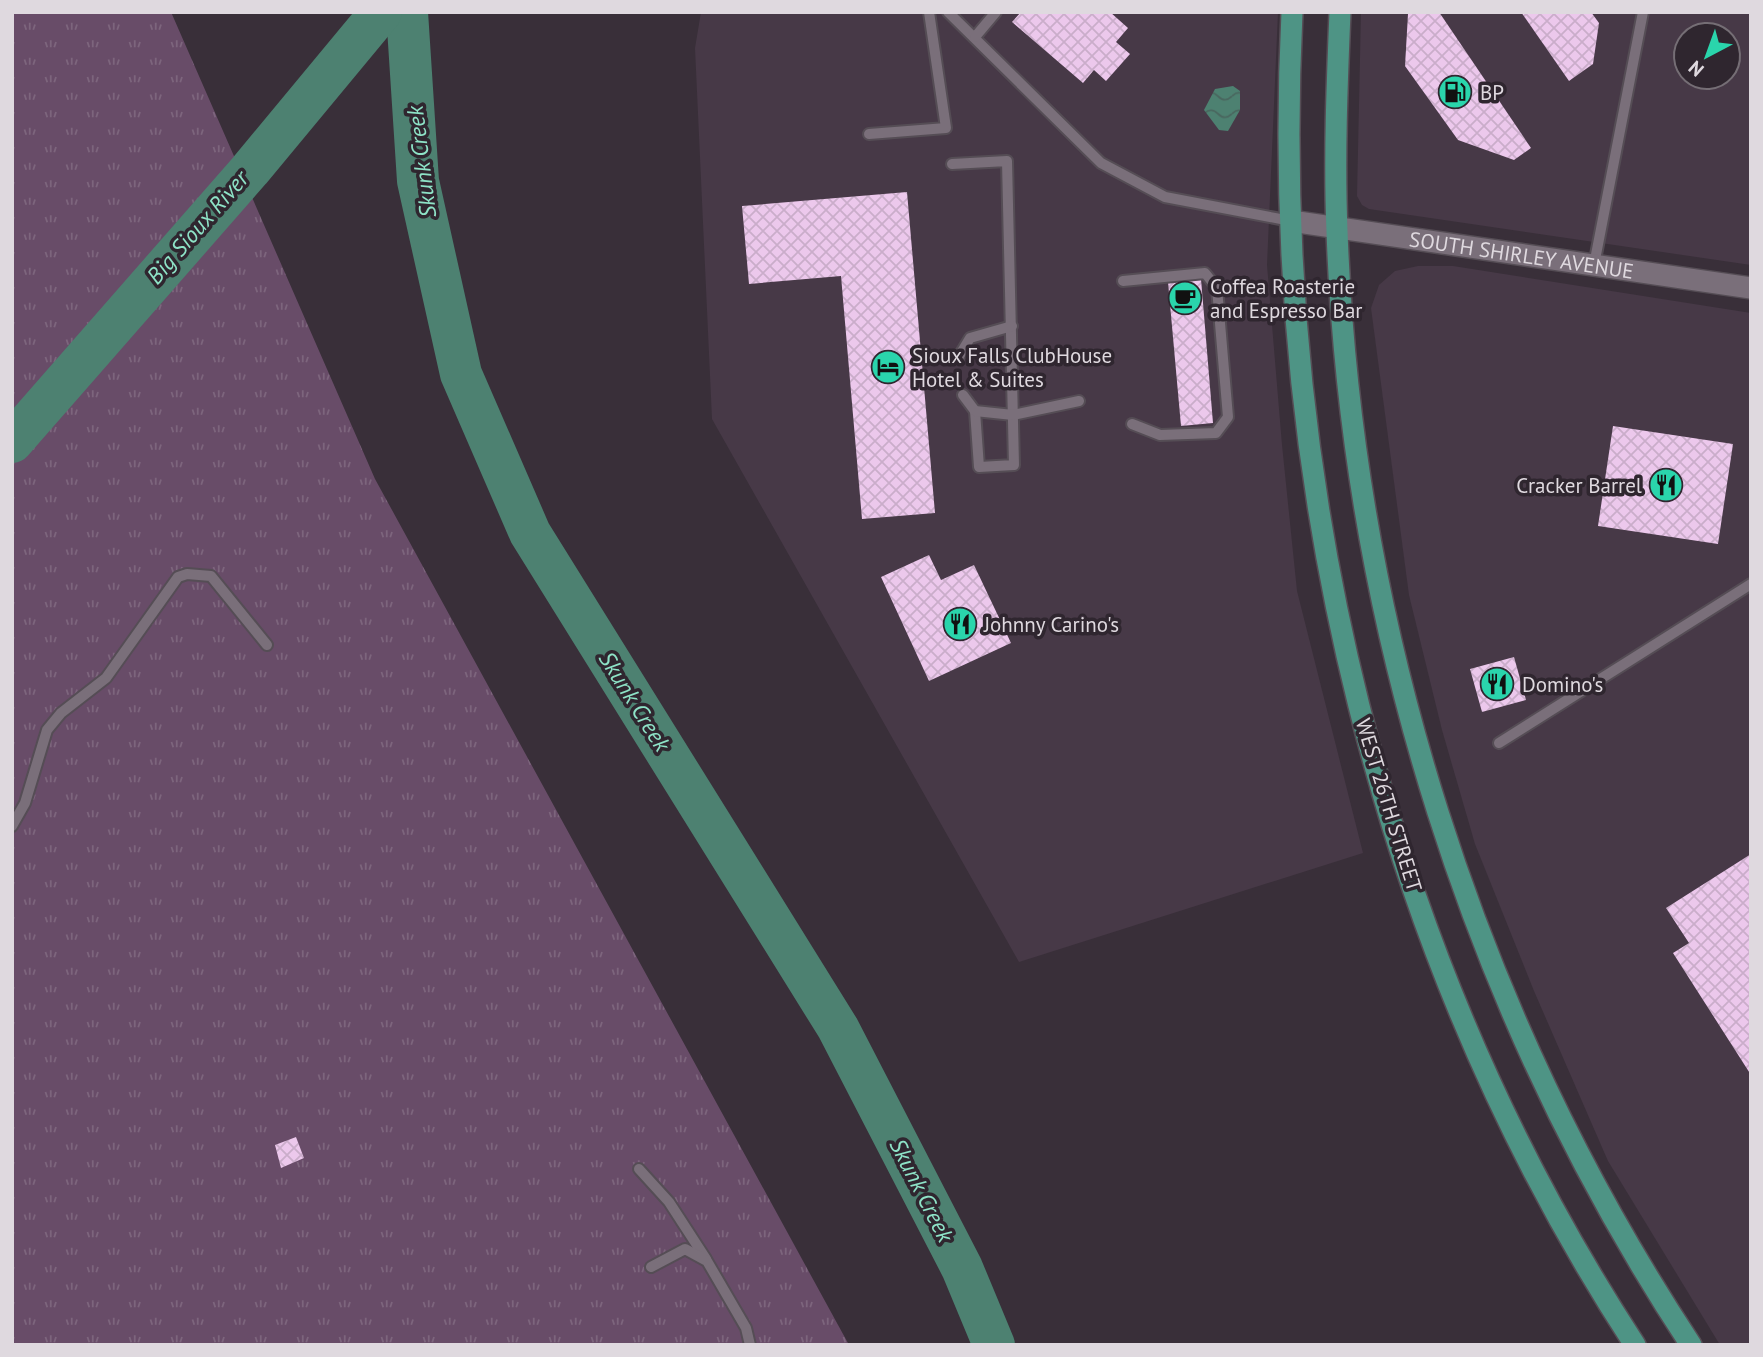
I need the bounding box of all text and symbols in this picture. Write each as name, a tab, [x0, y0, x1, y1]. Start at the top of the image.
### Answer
north arrow	[1672, 21, 1742, 91]
text: N	[1683, 56, 1708, 82]
fuel station icon: BP	[1436, 73, 1474, 111]
place label: BP	[1480, 79, 1504, 106]
water label: Skunk Creek	[400, 103, 442, 220]
water label: Big Sioux River	[140, 163, 255, 290]
street label: SOUTH SHIRLEY AVENUE	[1408, 225, 1636, 284]
place label: Coffea Roasterie and Espresso Bar	[1210, 273, 1362, 324]
cafe icon: Coffea Roasterie and Espresso Bar	[1166, 279, 1204, 317]
place label: Sioux Falls ClubHouse Hotel & Suites	[912, 342, 1112, 393]
hotel icon: Sioux Falls ClubHouse Hotel & Suites	[869, 348, 907, 386]
restaurant icon: Cracker Barrel	[1647, 466, 1685, 504]
place label: Cracker Barrel	[1516, 472, 1642, 499]
restaurant icon: Johnny Carino's	[941, 605, 979, 643]
place label: Johnny Carino's	[983, 611, 1119, 638]
water label: Skunk Creek	[593, 646, 678, 758]
restaurant icon: Domino's	[1478, 665, 1516, 703]
place label: Domino's	[1522, 671, 1603, 698]
street label: WEST 26TH STREET	[1350, 715, 1428, 895]
water label: Skunk Creek	[884, 1133, 961, 1248]

